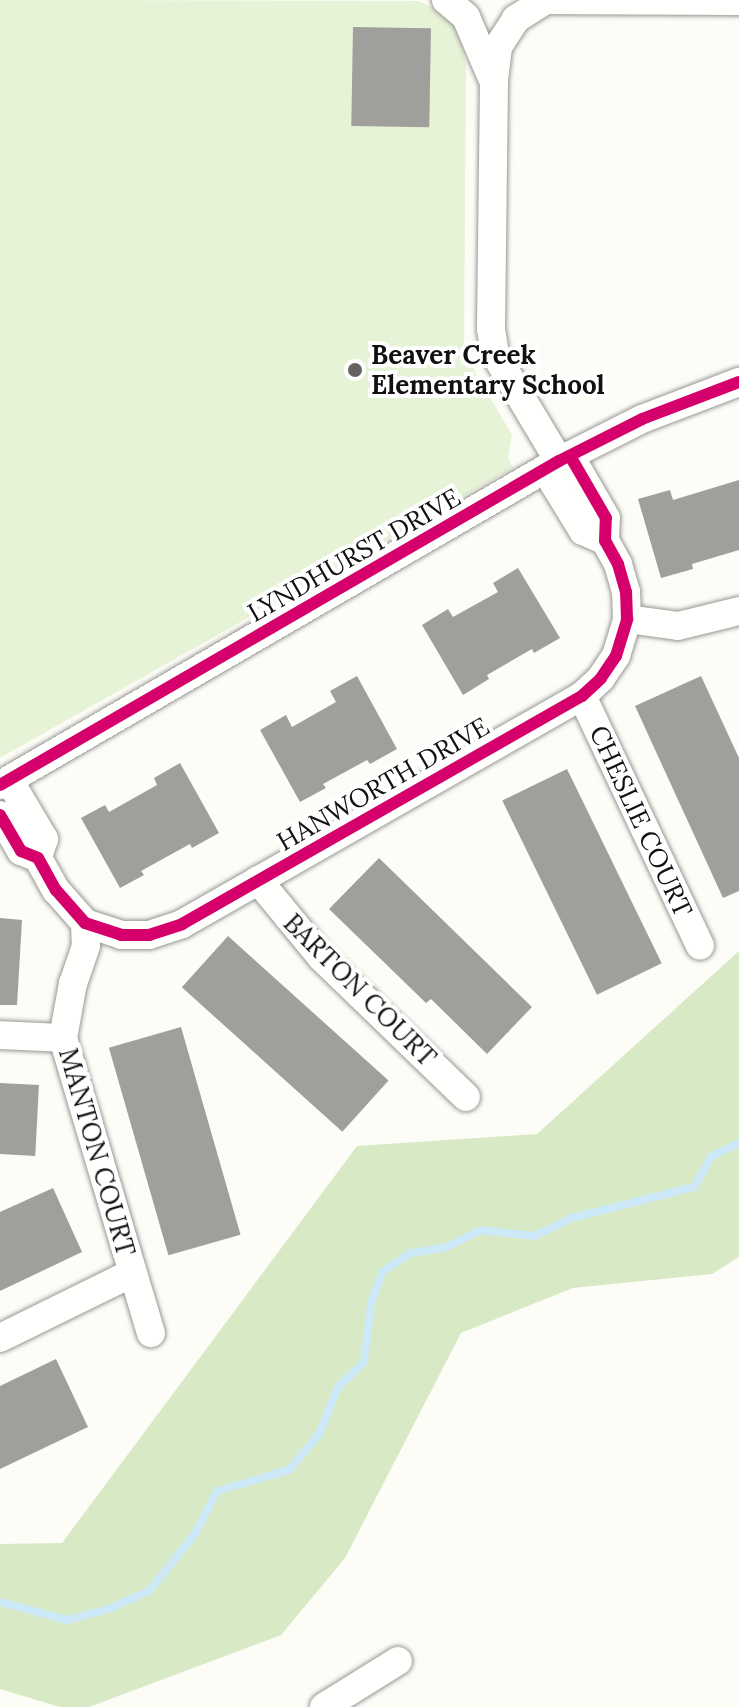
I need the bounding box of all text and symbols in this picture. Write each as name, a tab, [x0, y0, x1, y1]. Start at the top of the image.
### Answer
place label: Beaver Creek Elementary School	[371, 339, 605, 400]
marker: Beaver Creek Elementary School	[346, 361, 364, 379]
street label: LYNDHURST DRIVE	[242, 481, 466, 629]
street label: HANWORTH DRIVE	[271, 711, 495, 857]
street label: CHESLIE COURT	[583, 720, 699, 922]
street label: BARTON COURT	[277, 907, 443, 1073]
street label: MANTON COURT	[52, 1044, 142, 1260]

